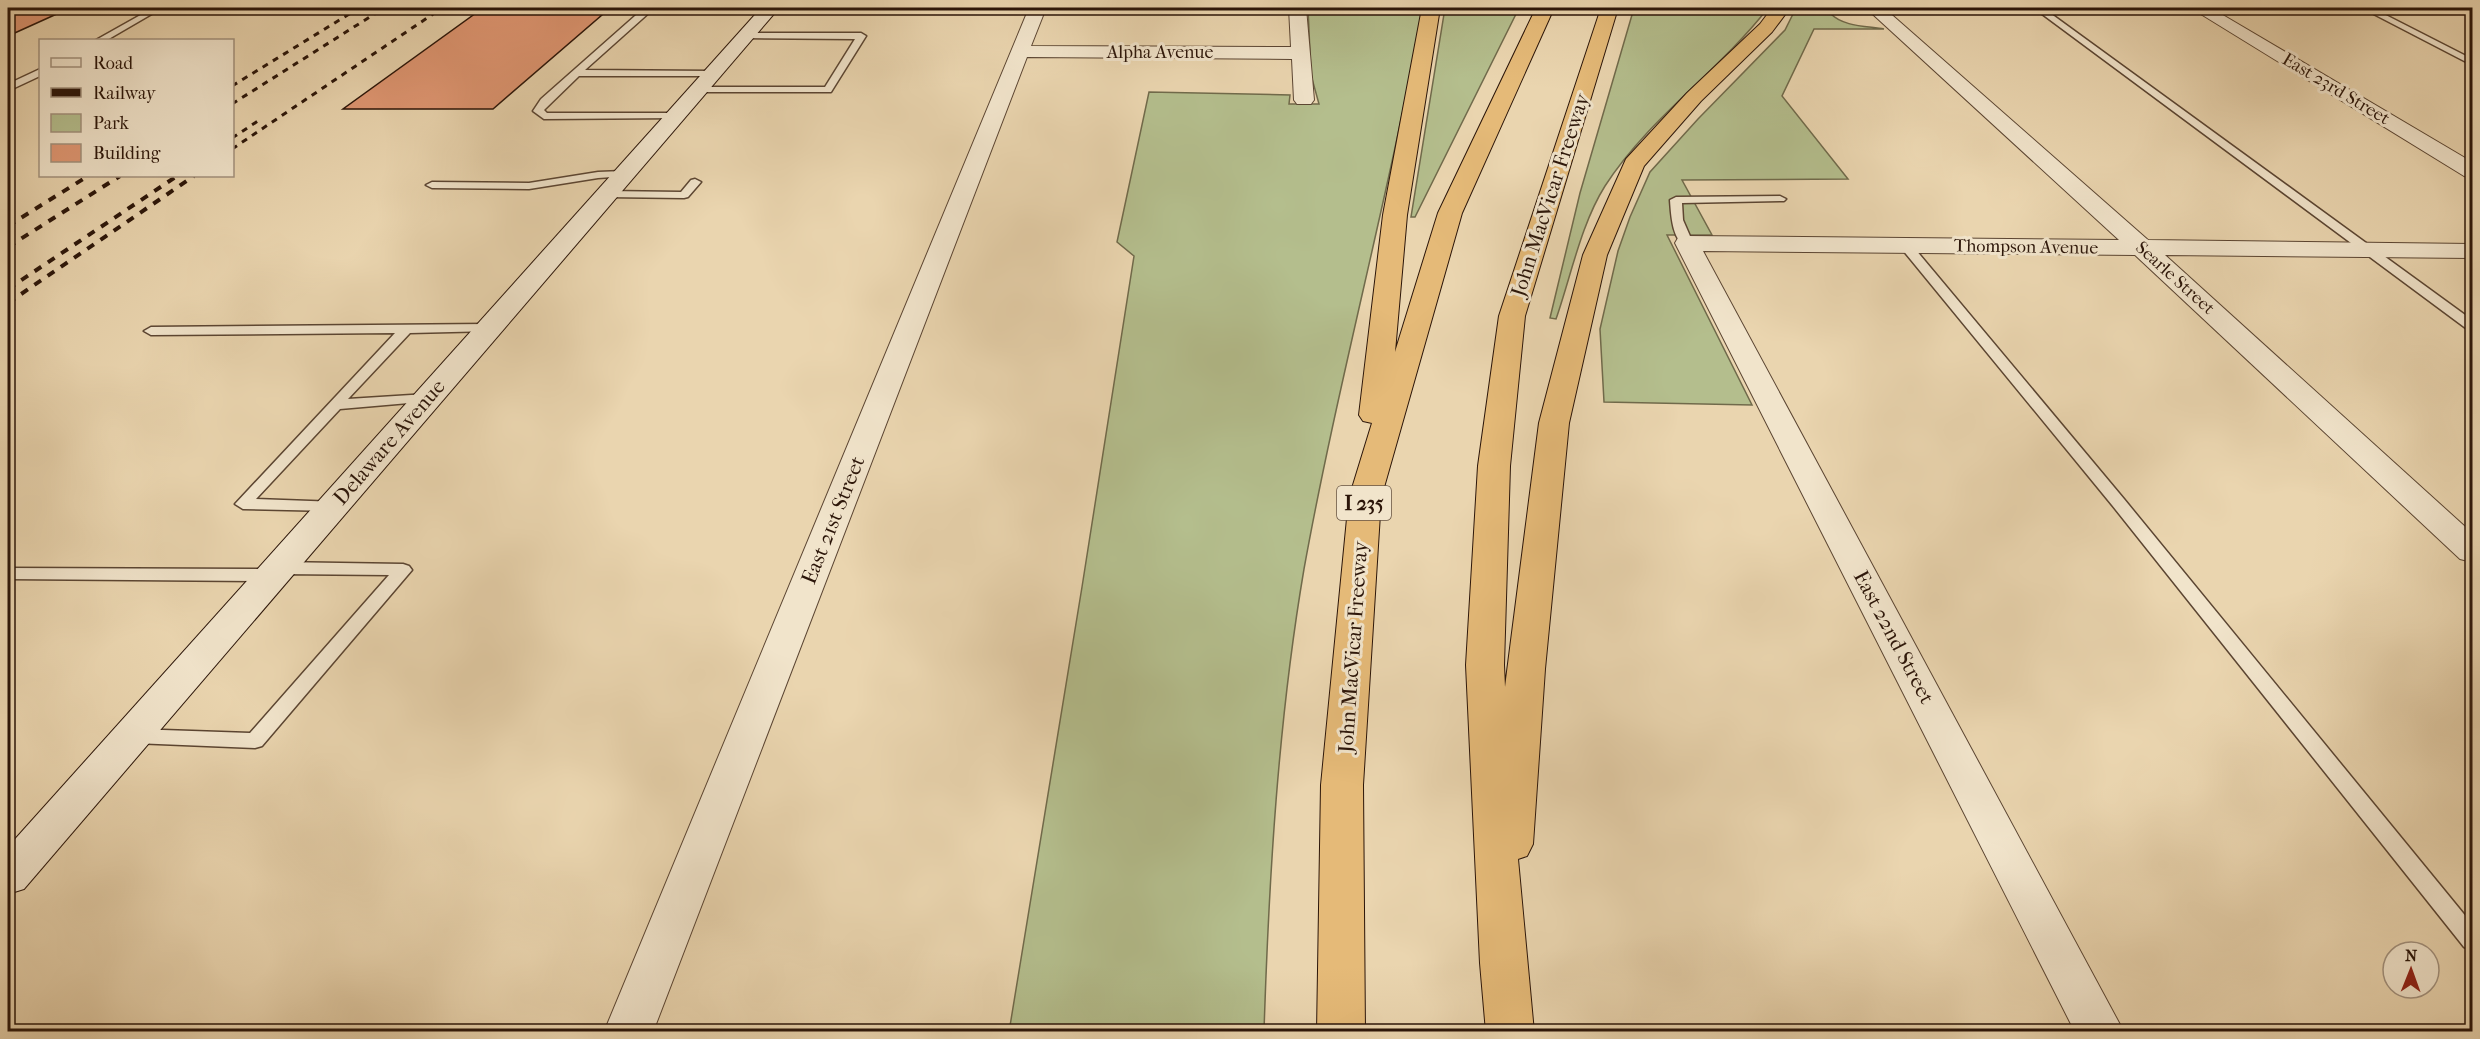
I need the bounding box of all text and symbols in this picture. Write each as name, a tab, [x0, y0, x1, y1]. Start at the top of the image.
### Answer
legend	[39, 39, 234, 177]
street label: Alpha Avenue	[1106, 42, 1213, 63]
street label: East 23rd Street	[2279, 49, 2394, 130]
text: Road	[93, 53, 133, 74]
text: Railway	[93, 83, 157, 104]
street label: John MacVicar Freeway	[1505, 90, 1594, 301]
text: Park	[93, 113, 130, 134]
text: Building	[93, 143, 161, 164]
street label: Thompson Avenue	[1954, 235, 2098, 259]
street label: Searle Street	[2131, 237, 2219, 319]
street label: Delaware Avenue	[328, 374, 450, 510]
street label: East 21st Street	[796, 452, 870, 587]
road number: I 235	[1337, 486, 1391, 520]
street label: John MacVicar Freeway	[1333, 540, 1372, 756]
street label: East 22nd Street	[1849, 566, 1939, 708]
north arrow	[2381, 940, 2441, 1000]
text: N	[2405, 946, 2418, 965]

